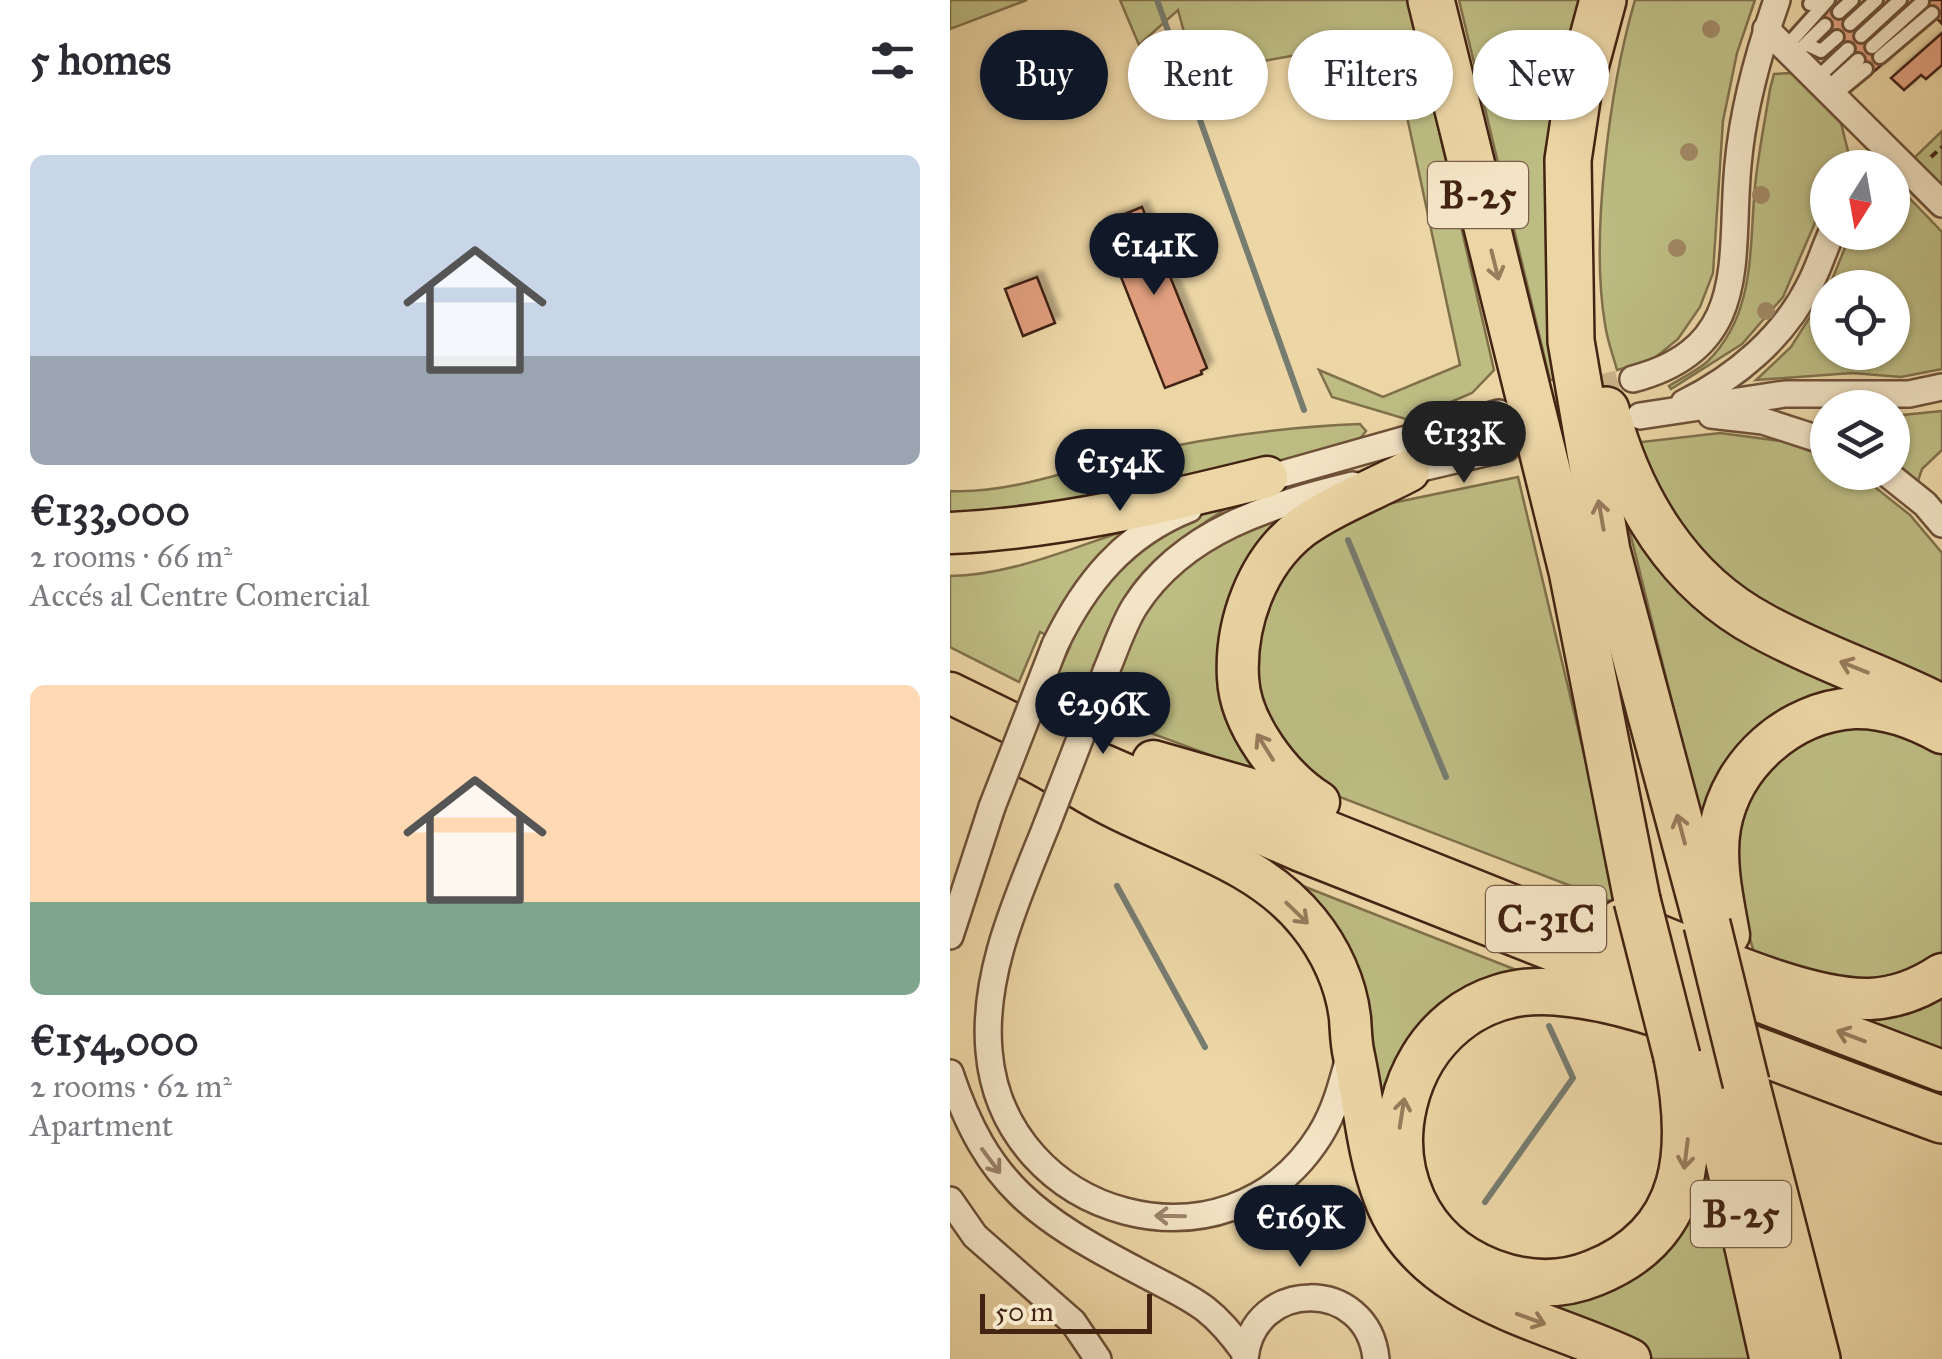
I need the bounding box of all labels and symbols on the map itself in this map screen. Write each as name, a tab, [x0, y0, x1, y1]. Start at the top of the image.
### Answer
north arrow	[1810, 150, 1910, 250]
road number: B-25	[1428, 162, 1528, 228]
pin: €141K	[1084, 213, 1224, 298]
one-way arrow	[1487, 249, 1506, 280]
pin: €133K	[1394, 401, 1534, 486]
pin: €154K	[1050, 429, 1190, 514]
one-way arrow	[1591, 499, 1610, 531]
one-way arrow	[1839, 657, 1869, 675]
pin: €296K	[1033, 672, 1173, 757]
one-way arrow	[1255, 733, 1275, 762]
one-way arrow	[1671, 814, 1690, 846]
road number: C-31C	[1486, 886, 1606, 952]
one-way arrow	[1285, 901, 1309, 925]
one-way arrow	[1836, 1026, 1867, 1044]
one-way arrow	[1393, 1097, 1411, 1130]
one-way arrow	[1676, 1137, 1695, 1170]
one-way arrow	[981, 1147, 1002, 1174]
road number: B-25	[1691, 1181, 1791, 1247]
pin: €169K	[1230, 1185, 1370, 1270]
one-way arrow	[1154, 1206, 1186, 1226]
scale bar	[980, 1289, 1152, 1334]
one-way arrow	[1514, 1311, 1545, 1329]

